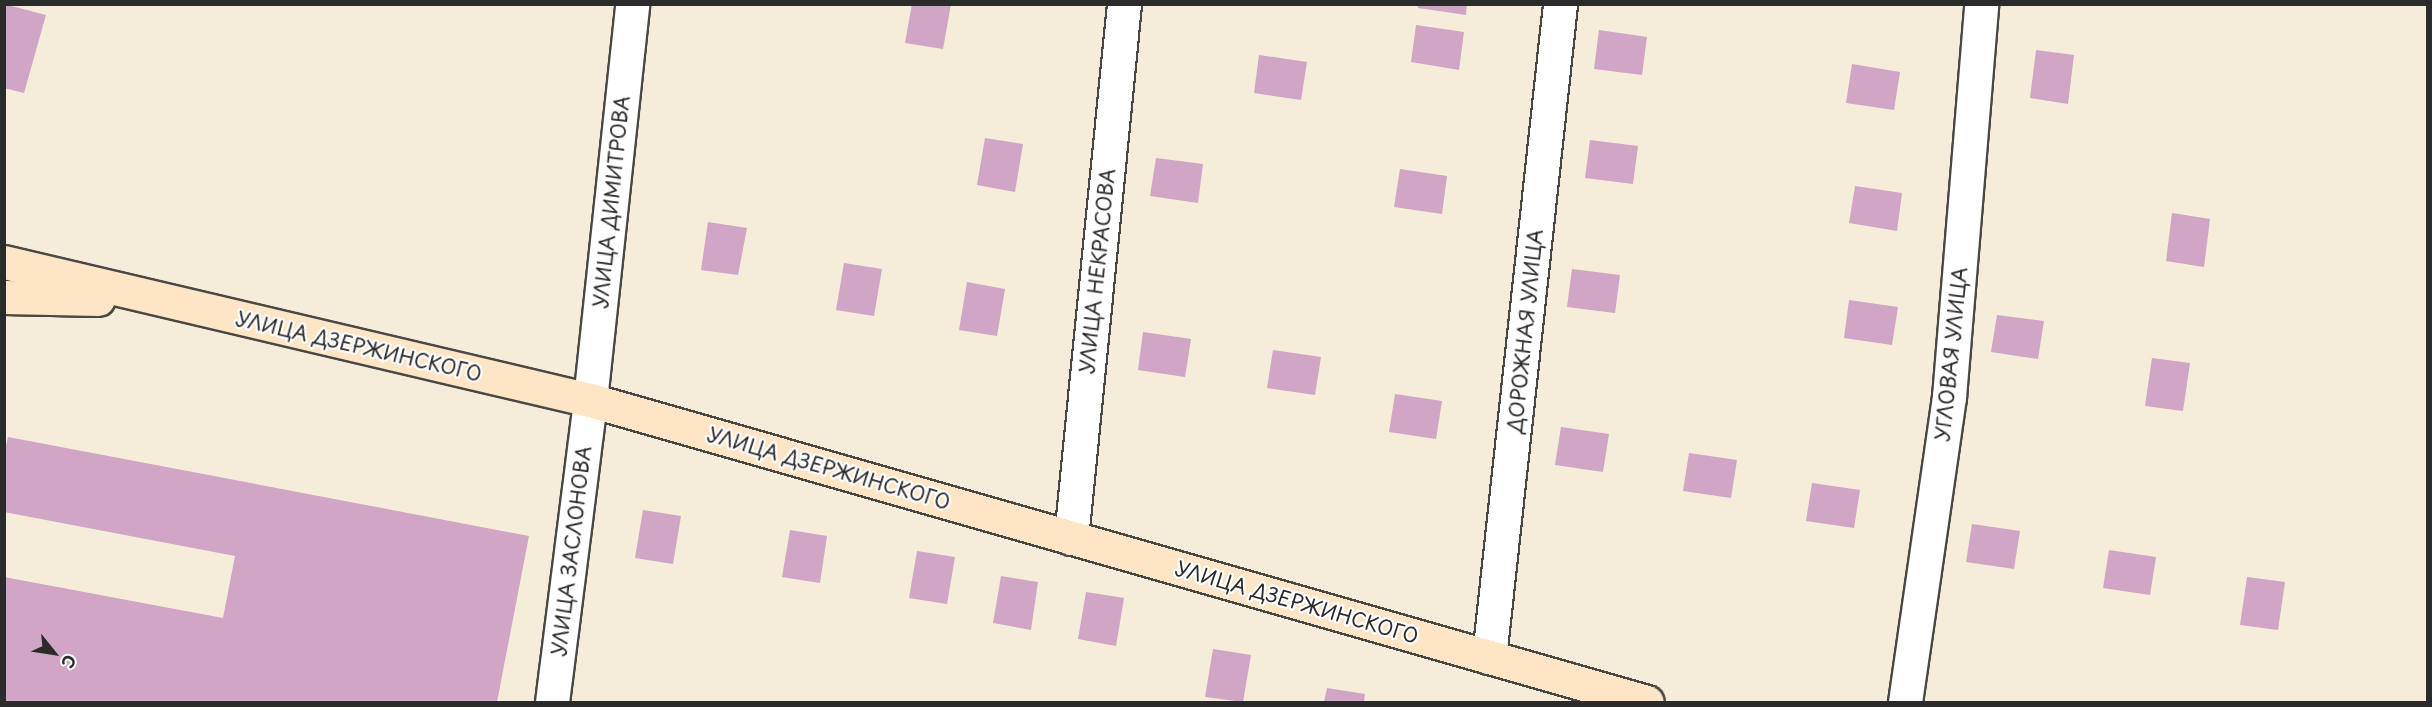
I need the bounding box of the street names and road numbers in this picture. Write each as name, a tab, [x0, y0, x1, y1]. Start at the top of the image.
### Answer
street label: УЛИЦА ДИМИТРОВА	[588, 94, 634, 310]
street label: УЛИЦА НЕКРАСОВА	[1074, 167, 1120, 375]
street label: ДОРОЖНАЯ УЛИЦА	[1502, 228, 1548, 434]
street label: УГЛОВАЯ УЛИЦА	[1930, 266, 1972, 442]
street label: УЛИЦА ДЗЕРЖИНСКОГО	[233, 306, 485, 386]
street label: УЛИЦА ДЗЕРЖИНСКОГО	[704, 422, 954, 514]
street label: УЛИЦА ЗАСЛОНОВА	[546, 444, 596, 658]
street label: УЛИЦА ДЗЕРЖИНСКОГО	[1172, 556, 1422, 648]

